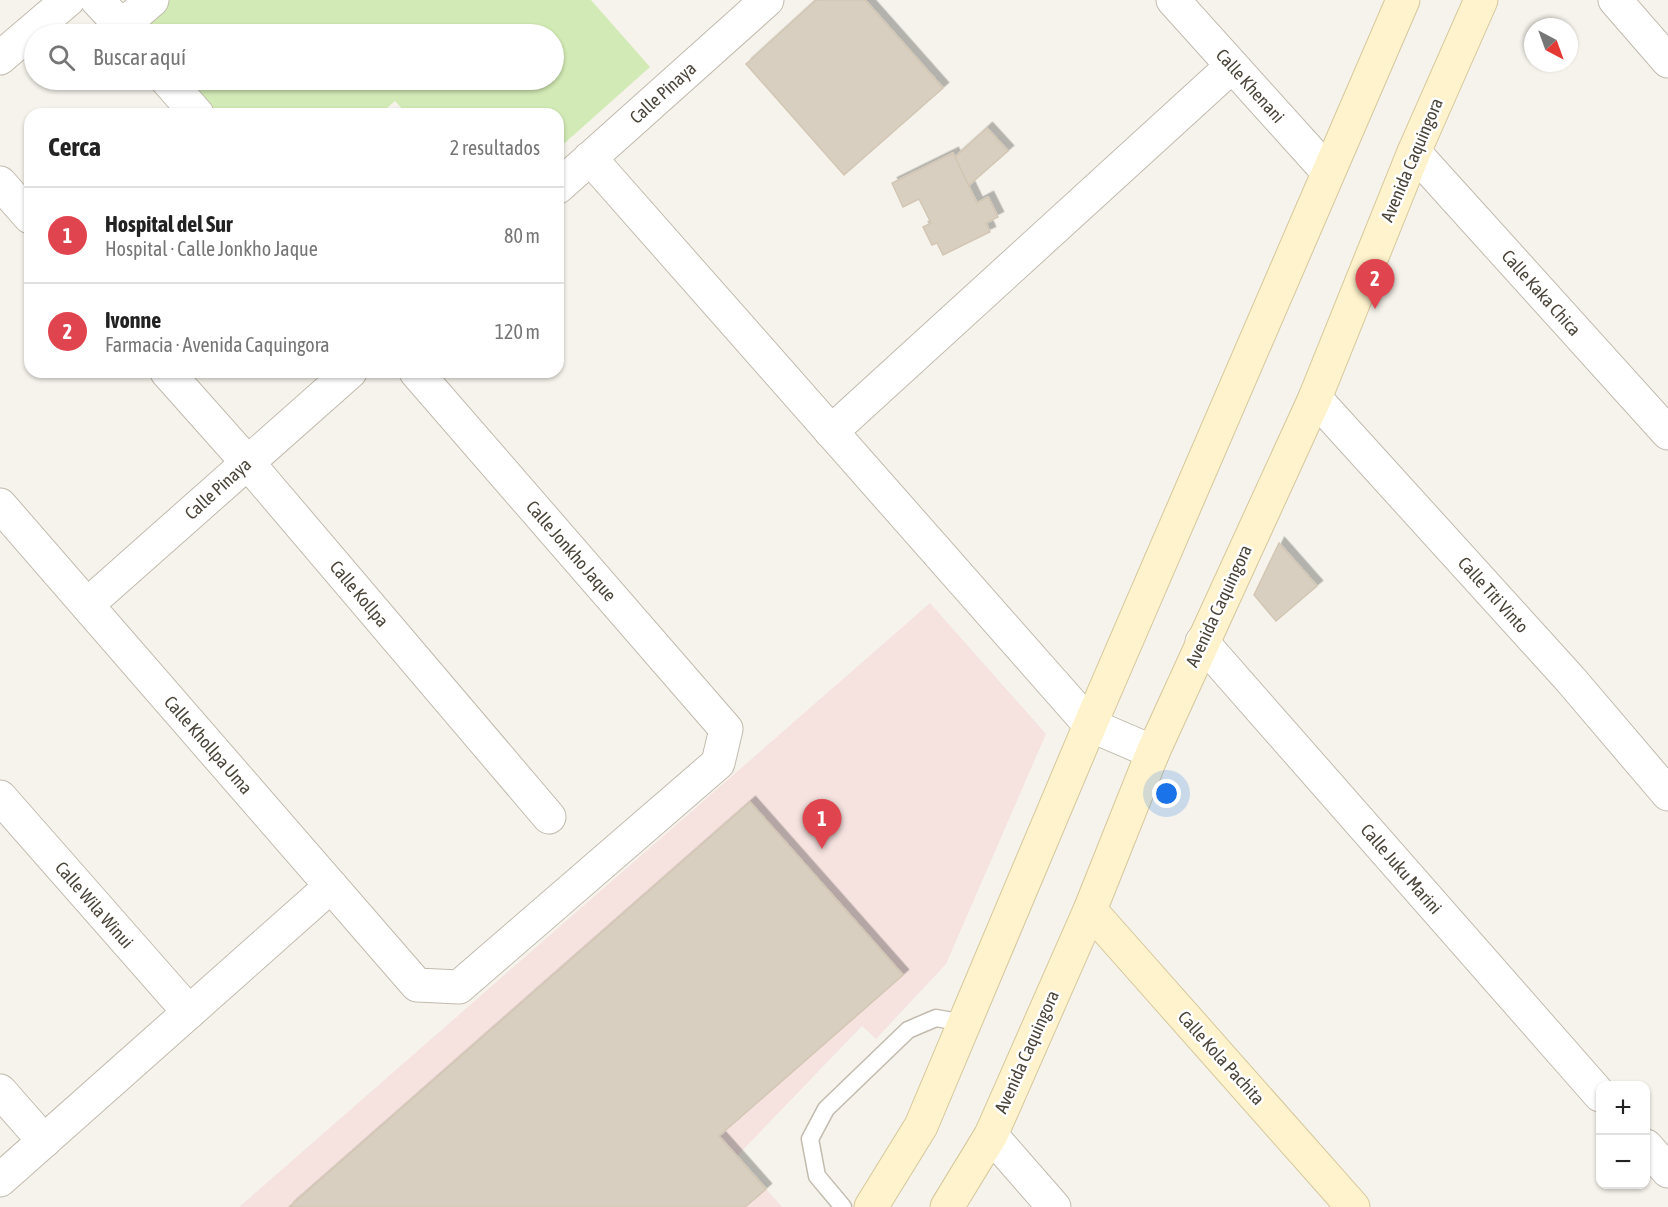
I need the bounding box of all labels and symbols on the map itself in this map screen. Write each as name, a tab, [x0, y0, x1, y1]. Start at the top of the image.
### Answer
north arrow	[1524, 18, 1578, 72]
street label: Calle Khenani	[1212, 44, 1289, 127]
street label: Calle Pinaya	[625, 57, 700, 128]
street label: Avenida Caquingora	[1376, 95, 1447, 225]
street label: Calle Kaka Chica	[1497, 245, 1585, 340]
pin: 2	[1356, 260, 1394, 309]
street label: Calle Pinaya	[180, 453, 255, 524]
street label: Calle Jonkho Jaque	[522, 496, 621, 605]
street label: Avenida Caquingora	[1181, 541, 1256, 670]
street label: Calle Titi Vinto	[1454, 552, 1533, 637]
street label: Calle Kollpa	[326, 556, 393, 631]
street label: Calle Khollpa Uma	[160, 691, 257, 798]
your location	[1152, 779, 1181, 808]
pin: 1	[802, 800, 842, 849]
street label: Calle Juku Marini	[1356, 819, 1446, 918]
street label: Calle Wila Winui	[51, 857, 138, 952]
street label: Avenida Caquingora	[990, 987, 1063, 1116]
street label: Calle Kola Pachita	[1174, 1006, 1269, 1109]

